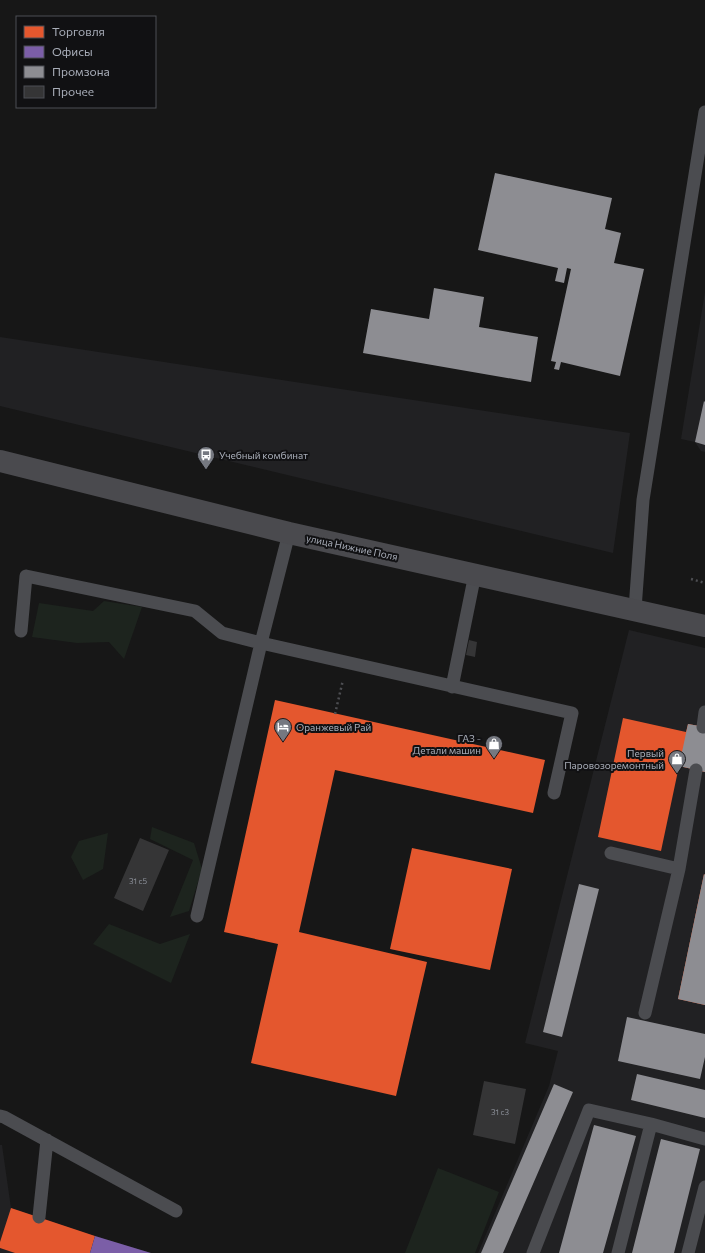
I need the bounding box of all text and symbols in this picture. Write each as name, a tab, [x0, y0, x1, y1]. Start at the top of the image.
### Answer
legend	[16, 16, 156, 108]
text: Торговля	[52, 24, 105, 38]
text: Офисы	[52, 44, 93, 58]
text: Промзона	[52, 64, 110, 78]
text: Прочее	[52, 84, 94, 98]
bus stop icon: Учебный комбинат	[196, 445, 216, 470]
place label: Учебный комбинат	[219, 449, 308, 461]
street label: улица Нижние Поля	[305, 531, 399, 563]
hotel icon: Оранжевый Рай	[273, 717, 293, 742]
place label: Оранжевый Рай	[296, 721, 371, 733]
place label: ГАЗ - Детали машин	[413, 732, 481, 756]
shop icon: ГАЗ - Детали машин	[484, 734, 504, 759]
place label: Первый Паровозоремонтный	[564, 747, 664, 771]
shop icon: Первый Паровозоремонтный	[667, 749, 687, 774]
house number: 31 c5	[129, 876, 147, 886]
house number: 31 c3	[491, 1107, 509, 1117]

